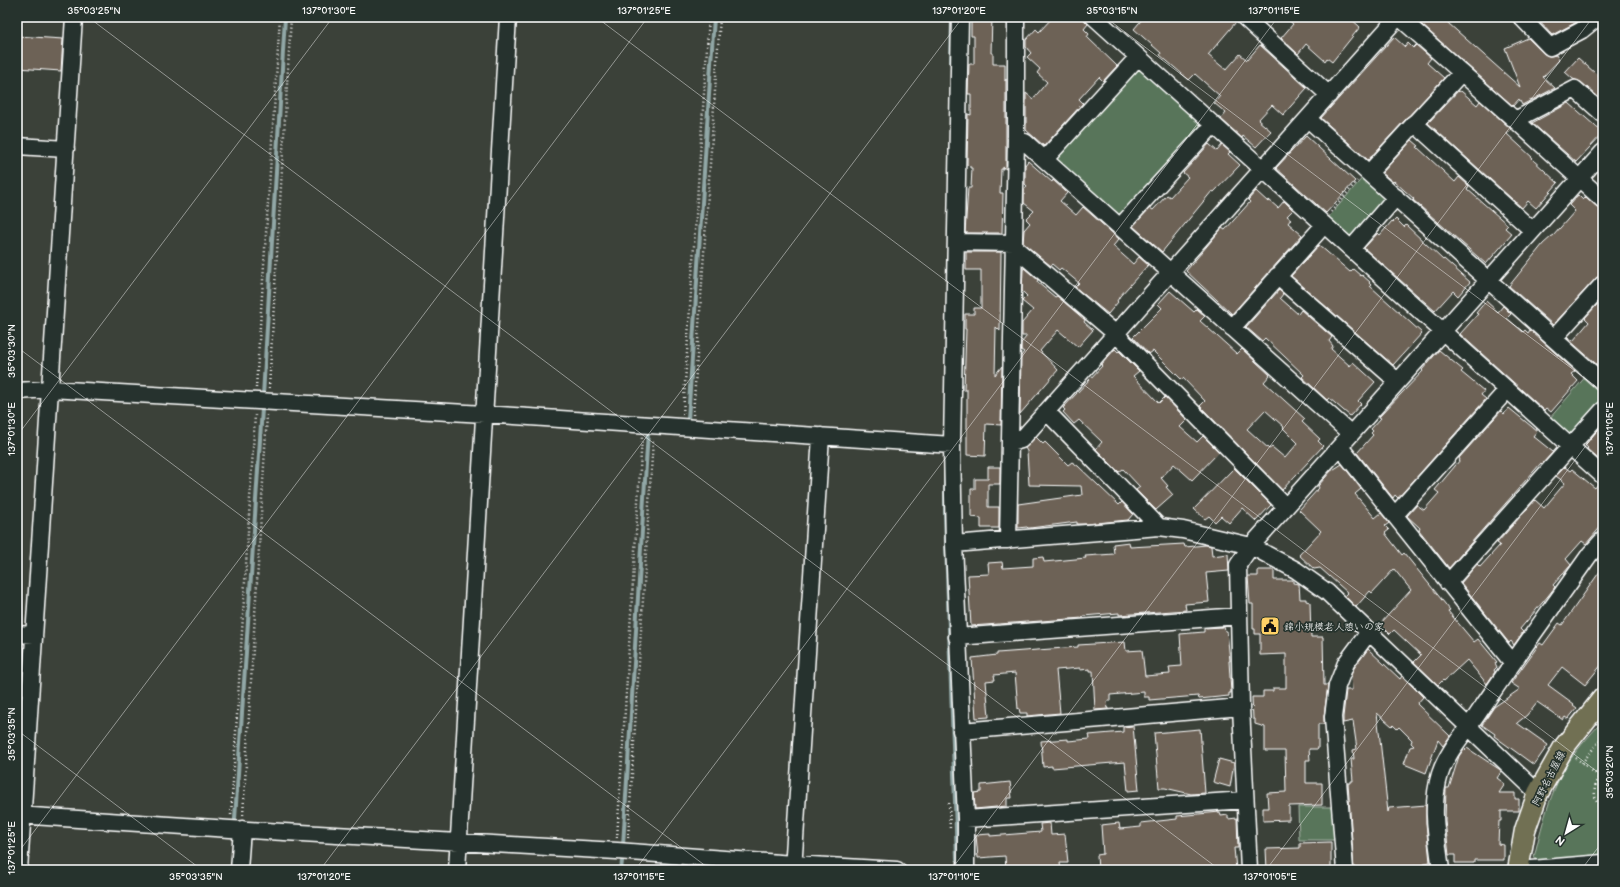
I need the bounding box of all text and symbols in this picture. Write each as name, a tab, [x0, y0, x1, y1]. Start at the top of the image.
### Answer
text: 35°03'25"N	[67, 5, 121, 17]
text: 137°01'30"E	[302, 5, 356, 17]
text: 137°01'25"E	[617, 5, 671, 17]
text: 137°01'20"E	[932, 5, 986, 17]
text: 35°03'15"N	[1086, 5, 1138, 17]
text: 137°01'15"E	[1248, 5, 1300, 17]
text: 35°03'30"N	[6, 324, 18, 378]
text: 137°01'30"E	[6, 402, 18, 456]
text: 137°01'05"E	[1604, 402, 1616, 456]
public building icon: 錦小規模老人憩いの家	[1259, 615, 1281, 637]
place label: 錦小規模老人憩いの家	[1284, 621, 1384, 633]
text: 35°03'35"N	[6, 707, 18, 761]
text: 35°03'20"N	[1604, 745, 1616, 799]
street label: 阿野名古屋線	[1530, 749, 1568, 808]
north arrow	[1546, 813, 1586, 853]
text: 137°01'25"E	[6, 821, 18, 875]
text: N	[1553, 833, 1567, 848]
text: 35°03'35"N	[169, 871, 223, 883]
text: 137°01'20"E	[297, 871, 351, 883]
text: 137°01'15"E	[613, 871, 665, 883]
text: 137°01'10"E	[928, 871, 980, 883]
text: 137°01'05"E	[1243, 871, 1297, 883]

